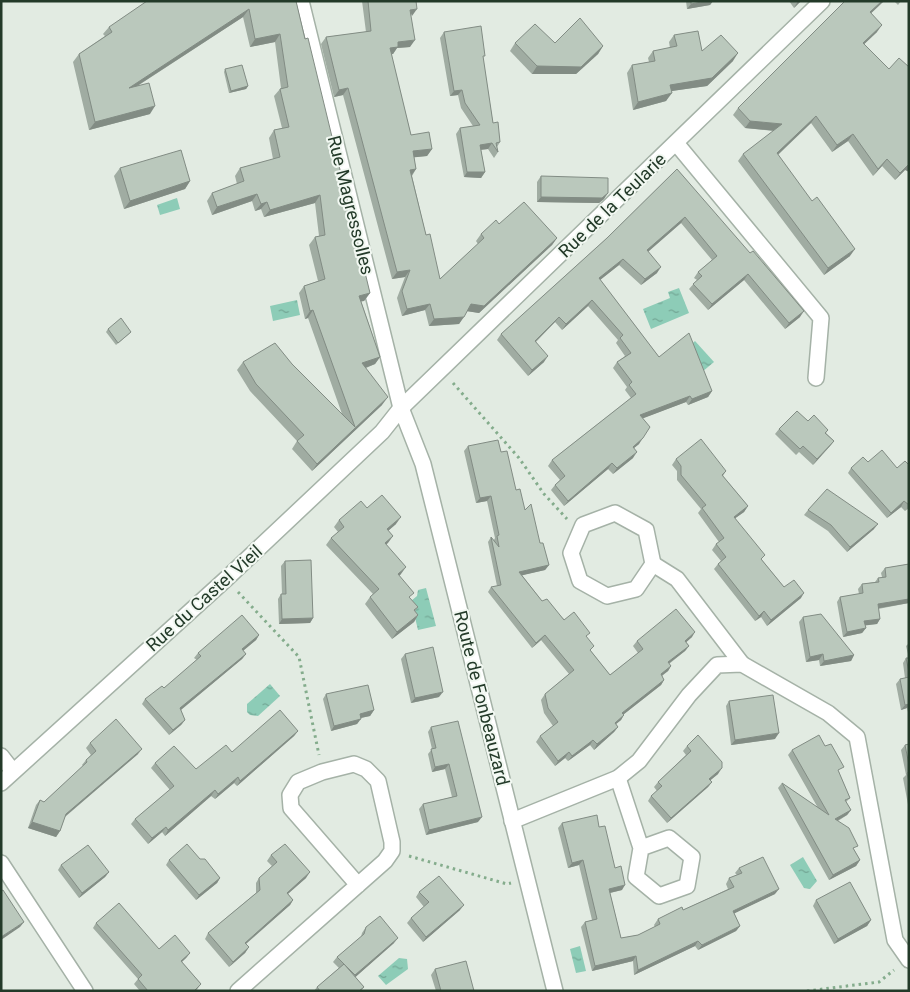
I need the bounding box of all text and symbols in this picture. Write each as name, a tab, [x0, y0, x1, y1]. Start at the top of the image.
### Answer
street label: Rue Magressolles	[324, 133, 378, 277]
street label: Rue de la Teularie	[554, 148, 670, 262]
street label: Rue du Castel Vieil	[142, 540, 266, 656]
street label: Route de Fonbeauzard	[450, 608, 514, 788]

